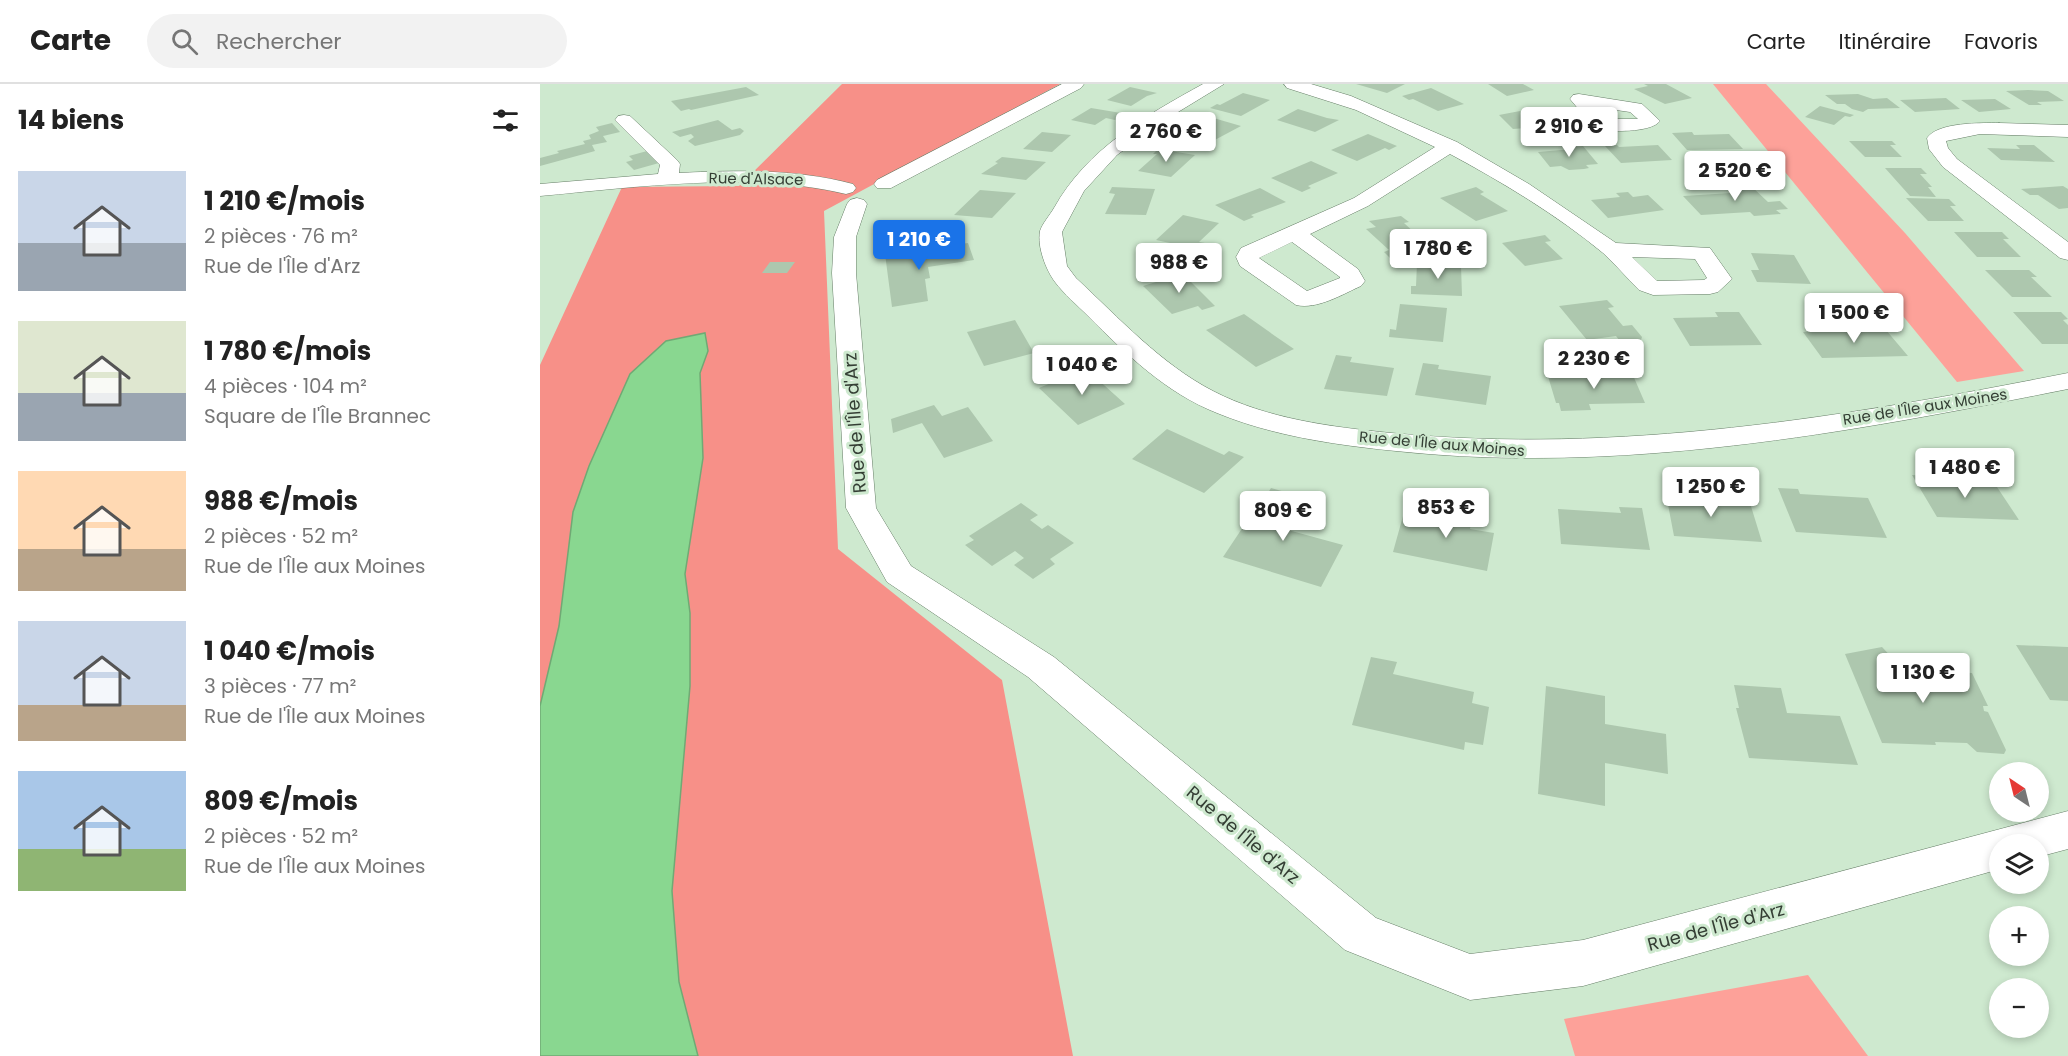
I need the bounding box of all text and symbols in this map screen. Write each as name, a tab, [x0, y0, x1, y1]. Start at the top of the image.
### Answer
search box	[147, 14, 567, 68]
text: Carte	[30, 21, 111, 60]
icon: search	[168, 25, 201, 58]
text: Rechercher	[216, 26, 342, 57]
text: Carte	[1747, 27, 1806, 56]
text: Itinéraire	[1839, 27, 1931, 56]
text: Favoris	[1964, 27, 2038, 56]
text: 14 biens	[18, 102, 124, 138]
icon: filters	[489, 104, 522, 137]
pin: 2 910 €	[1514, 107, 1624, 158]
pin: 2 760 €	[1111, 112, 1221, 163]
text: 2 910 €	[1535, 112, 1603, 140]
text: 2 760 €	[1130, 117, 1202, 145]
pin: 2 520 €	[1680, 151, 1790, 202]
text: 2 520 €	[1698, 156, 1772, 184]
street label: Rue d'Alsace	[708, 167, 804, 190]
text: 1 210 €/mois	[204, 183, 365, 219]
icon: home	[66, 195, 138, 267]
pin: 1 210 €	[864, 220, 974, 271]
text: 2 pièces · 76 m²	[204, 222, 358, 250]
text: 1 210 €	[887, 225, 951, 253]
pin: 1 780 €	[1383, 229, 1493, 280]
text: 1 780 €	[1404, 234, 1472, 262]
pin: 988 €	[1137, 243, 1221, 294]
text: 988 €	[1150, 248, 1208, 276]
text: Rue de l'Île d'Arz	[204, 252, 360, 280]
pin: 1 500 €	[1799, 293, 1909, 344]
text: 1 500 €	[1819, 298, 1890, 326]
text: 1 780 €/mois	[204, 333, 371, 369]
pin: 2 230 €	[1539, 339, 1649, 390]
text: 2 230 €	[1558, 344, 1630, 372]
icon: home	[66, 345, 138, 417]
pin: 1 040 €	[1027, 345, 1137, 396]
text: 1 040 €	[1046, 350, 1118, 378]
street label: Rue de l'Île d'Arz	[837, 352, 872, 494]
text: 4 pièces · 104 m²	[204, 372, 367, 400]
street label: Rue de l'Île aux Moines	[1841, 383, 2009, 430]
text: Square de l'Île Brannec	[204, 402, 431, 430]
street label: Rue de l'Île aux Moines	[1358, 426, 1526, 461]
pin: 1 480 €	[1910, 448, 2020, 499]
text: 1 480 €	[1929, 453, 2001, 481]
pin: 1 250 €	[1656, 467, 1766, 518]
text: 1 250 €	[1676, 472, 1746, 500]
text: 988 €/mois	[204, 483, 358, 519]
pin: 853 €	[1404, 488, 1488, 539]
pin: 809 €	[1241, 491, 1325, 542]
text: 853 €	[1417, 493, 1475, 521]
icon: home	[66, 495, 138, 567]
text: 809 €	[1254, 496, 1312, 524]
text: 2 pièces · 52 m²	[204, 522, 358, 550]
text: Rue de l'Île aux Moines	[204, 552, 425, 580]
text: 1 040 €/mois	[204, 633, 375, 669]
icon: home	[66, 645, 138, 717]
pin: 1 130 €	[1868, 653, 1978, 704]
text: 1 130 €	[1891, 658, 1955, 686]
text: 3 pièces · 77 m²	[204, 672, 356, 700]
text: Rue de l'Île aux Moines	[204, 702, 425, 730]
north arrow	[1989, 762, 2049, 822]
map controls	[1989, 762, 2049, 1038]
street label: Rue de l'Île d'Arz	[1181, 780, 1305, 889]
text: 809 €/mois	[204, 783, 358, 819]
icon: home	[66, 795, 138, 867]
text: 2 pièces · 52 m²	[204, 822, 358, 850]
button: layers	[1989, 834, 2049, 894]
text: Rue de l'Île aux Moines	[204, 852, 425, 880]
street label: Rue de l'Île d'Arz	[1645, 896, 1787, 957]
button: +	[1989, 906, 2049, 966]
button: −	[1989, 978, 2049, 1038]

